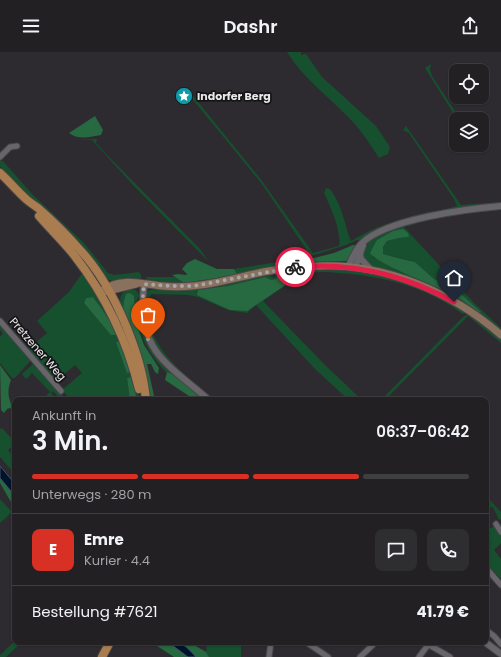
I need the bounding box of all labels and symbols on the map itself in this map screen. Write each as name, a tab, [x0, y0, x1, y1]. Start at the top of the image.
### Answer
place icon: Indorfer Berg	[174, 86, 194, 106]
place label: Indorfer Berg	[197, 88, 271, 104]
courier	[275, 247, 315, 287]
pin	[437, 261, 471, 302]
pin	[131, 298, 165, 339]
street label: Pretzener Weg	[6, 314, 70, 384]

